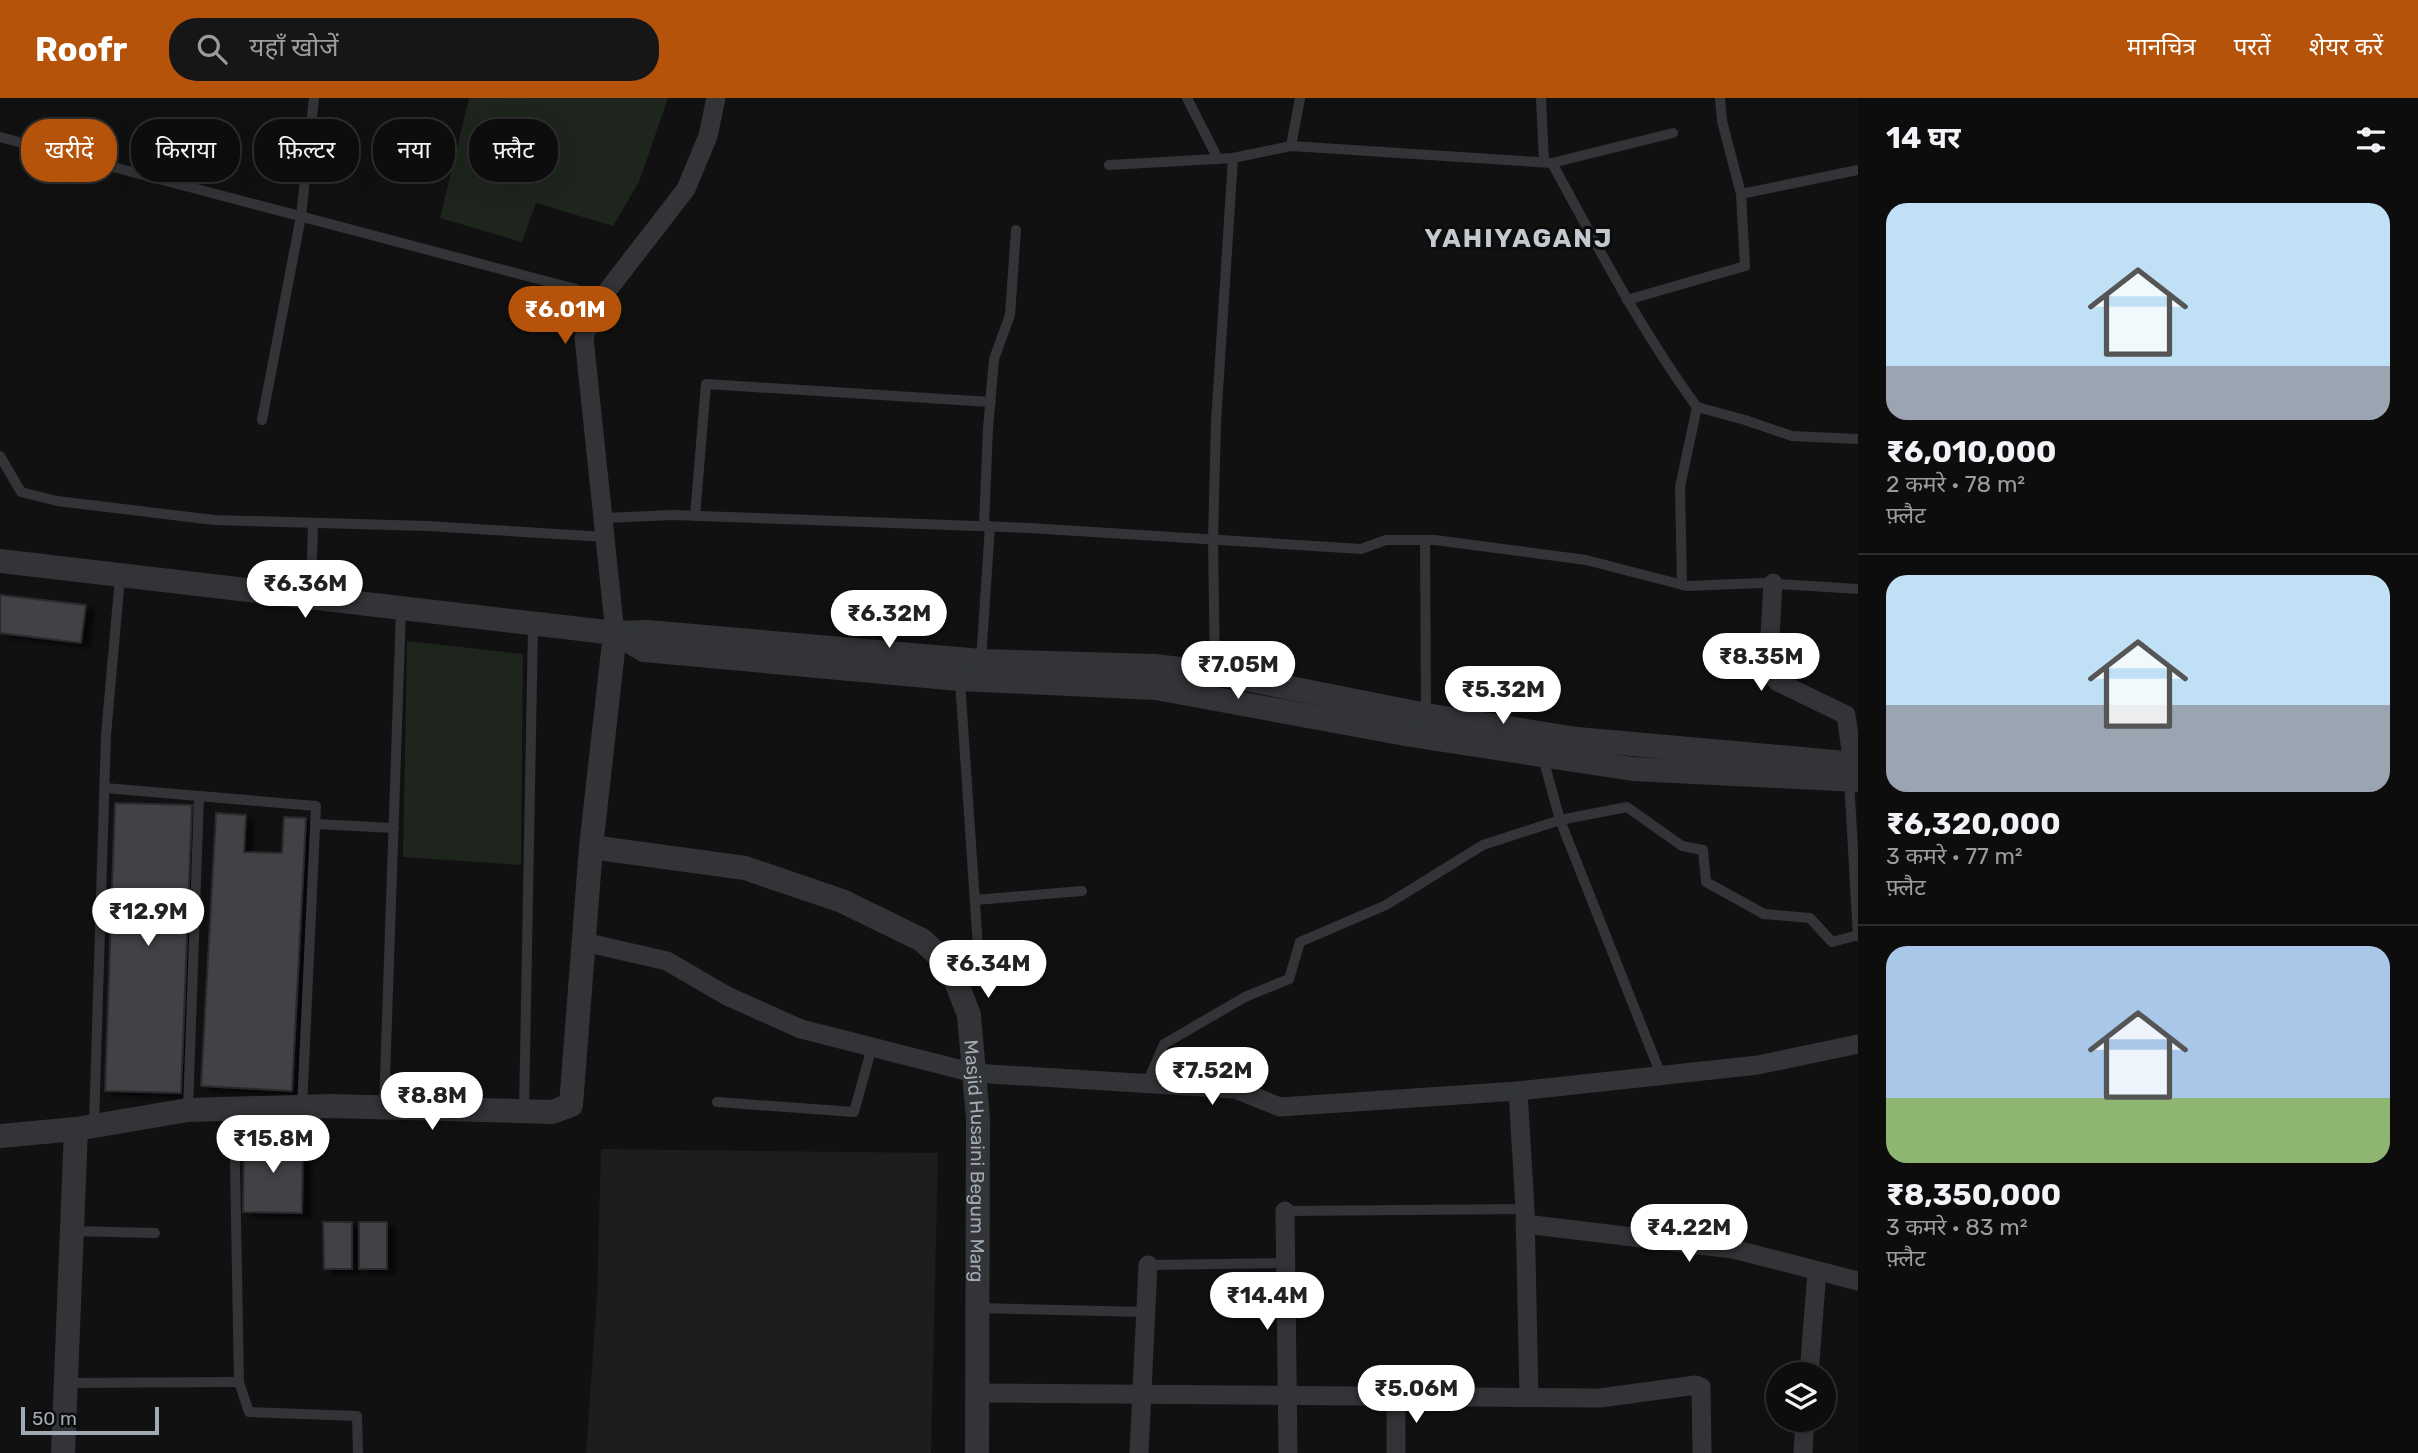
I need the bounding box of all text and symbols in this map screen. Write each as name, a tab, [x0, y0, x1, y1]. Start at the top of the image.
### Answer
search box	[169, 18, 659, 81]
text: Roofr	[35, 30, 127, 69]
icon: search	[193, 30, 231, 68]
text: यहाँ खोजें	[249, 32, 339, 63]
text: मानचित्र	[2127, 33, 2196, 61]
text: परतें	[2234, 33, 2271, 61]
text: शेयर करें	[2309, 33, 2383, 61]
chip: खरीदें	[21, 119, 117, 182]
chip: किराया	[131, 119, 240, 182]
chip: फ़िल्टर	[254, 119, 359, 182]
chip: नया	[373, 119, 455, 182]
chip: फ़्लैट	[469, 119, 558, 182]
text: 14 घर	[1886, 120, 1960, 156]
icon: filters	[2352, 121, 2390, 159]
district label: YAHIYAGANJ	[1425, 223, 1613, 254]
icon: home	[2075, 249, 2201, 375]
pin: ₹6.01M	[508, 286, 622, 346]
text: ₹6.01M	[524, 295, 606, 323]
text: ₹6,010,000	[1886, 434, 2056, 470]
text: 2 कमरे · 78 m²	[1886, 470, 2025, 498]
text: फ़्लैट	[1886, 501, 1926, 529]
pin: ₹6.36M	[248, 560, 362, 620]
text: ₹6.36M	[263, 569, 347, 597]
pin: ₹6.32M	[832, 590, 946, 650]
text: ₹6.32M	[847, 599, 931, 627]
icon: home	[2075, 621, 2201, 747]
pin: ₹8.35M	[1704, 634, 1818, 693]
pin: ₹7.05M	[1181, 642, 1295, 701]
text: ₹8.35M	[1719, 642, 1803, 670]
text: ₹7.05M	[1197, 650, 1279, 678]
pin: ₹5.32M	[1446, 666, 1560, 726]
text: ₹5.32M	[1461, 675, 1545, 703]
text: ₹6,320,000	[1886, 806, 2061, 842]
text: 3 कमरे · 77 m²	[1886, 842, 2023, 870]
text: फ़्लैट	[1886, 873, 1926, 901]
pin: ₹12.9M	[91, 888, 205, 948]
text: ₹12.9M	[108, 897, 188, 925]
pin: ₹6.34M	[931, 940, 1045, 1000]
text: ₹6.34M	[945, 949, 1031, 977]
icon: home	[2075, 992, 2201, 1118]
street label: Masjid Husaini Begum Marg	[959, 1039, 989, 1282]
pin: ₹7.52M	[1155, 1048, 1269, 1107]
text: ₹7.52M	[1171, 1056, 1253, 1084]
pin: ₹8.8M	[383, 1072, 481, 1132]
text: ₹8.8M	[397, 1081, 467, 1109]
pin: ₹15.8M	[216, 1116, 330, 1175]
text: ₹15.8M	[232, 1124, 314, 1152]
text: ₹8,350,000	[1886, 1177, 2061, 1213]
pin: ₹4.22M	[1632, 1204, 1746, 1264]
text: ₹4.22M	[1647, 1213, 1731, 1241]
text: 3 कमरे · 83 m²	[1886, 1213, 2028, 1241]
text: फ़्लैट	[1886, 1244, 1926, 1272]
pin: ₹14.4M	[1210, 1272, 1324, 1332]
text: ₹14.4M	[1226, 1281, 1308, 1309]
map controls	[1766, 1362, 1836, 1432]
button: layers	[1766, 1362, 1836, 1432]
pin: ₹5.06M	[1359, 1366, 1473, 1425]
text: ₹5.06M	[1374, 1374, 1458, 1402]
scale bar	[21, 1404, 159, 1436]
text: 50 m	[32, 1407, 77, 1430]

